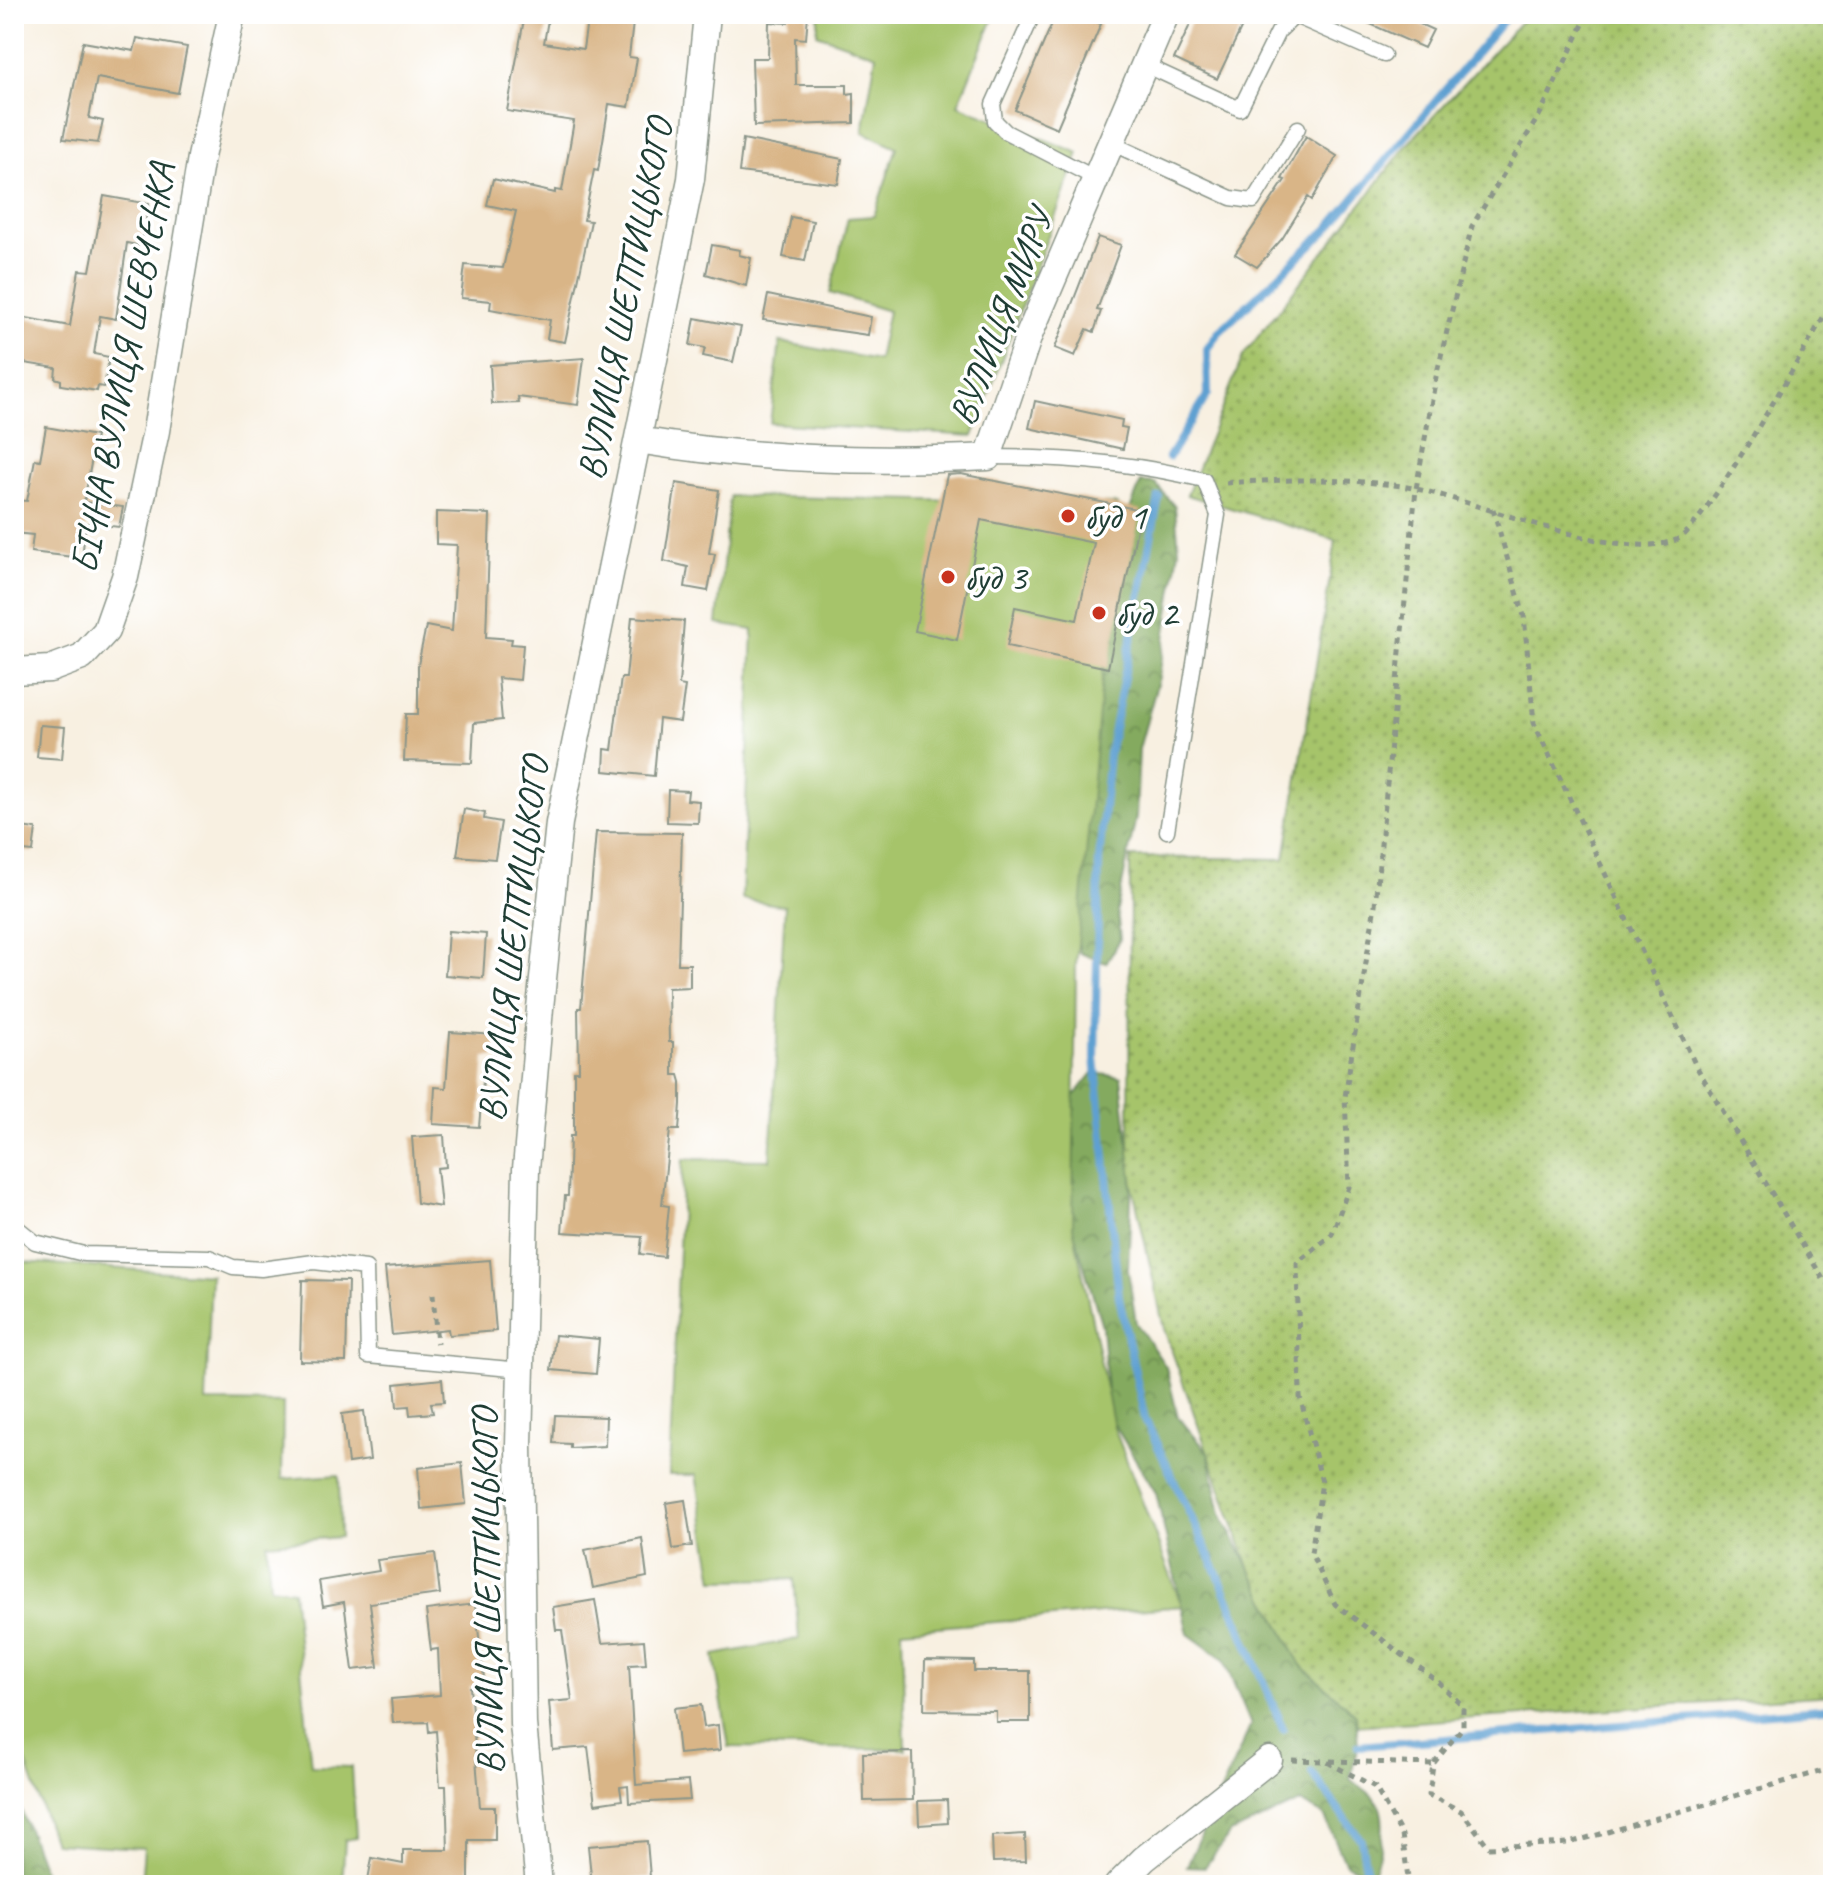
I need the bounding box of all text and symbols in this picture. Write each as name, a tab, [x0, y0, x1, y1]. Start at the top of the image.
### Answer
street label: ВУЛИЦЯ ШЕПТИЦЬКОГО	[567, 111, 684, 483]
street label: БІЧНА ВУЛИЦЯ ШЕВЧЕНКА	[60, 157, 186, 577]
street label: ВУЛИЦЯ МИРУ	[938, 197, 1066, 432]
place label: буд 1	[1084, 493, 1148, 540]
marker: буд 1	[1059, 507, 1077, 525]
place label: буд 3	[964, 554, 1029, 601]
marker: буд 3	[939, 568, 957, 586]
place label: буд 2	[1115, 590, 1180, 637]
marker: буд 2	[1090, 604, 1108, 622]
street label: ВУЛИЦЯ ШЕПТИЦЬКОГО	[467, 750, 559, 1124]
street label: ВУЛИЦЯ ШЕПТИЦЬКОГО	[460, 1403, 514, 1775]

